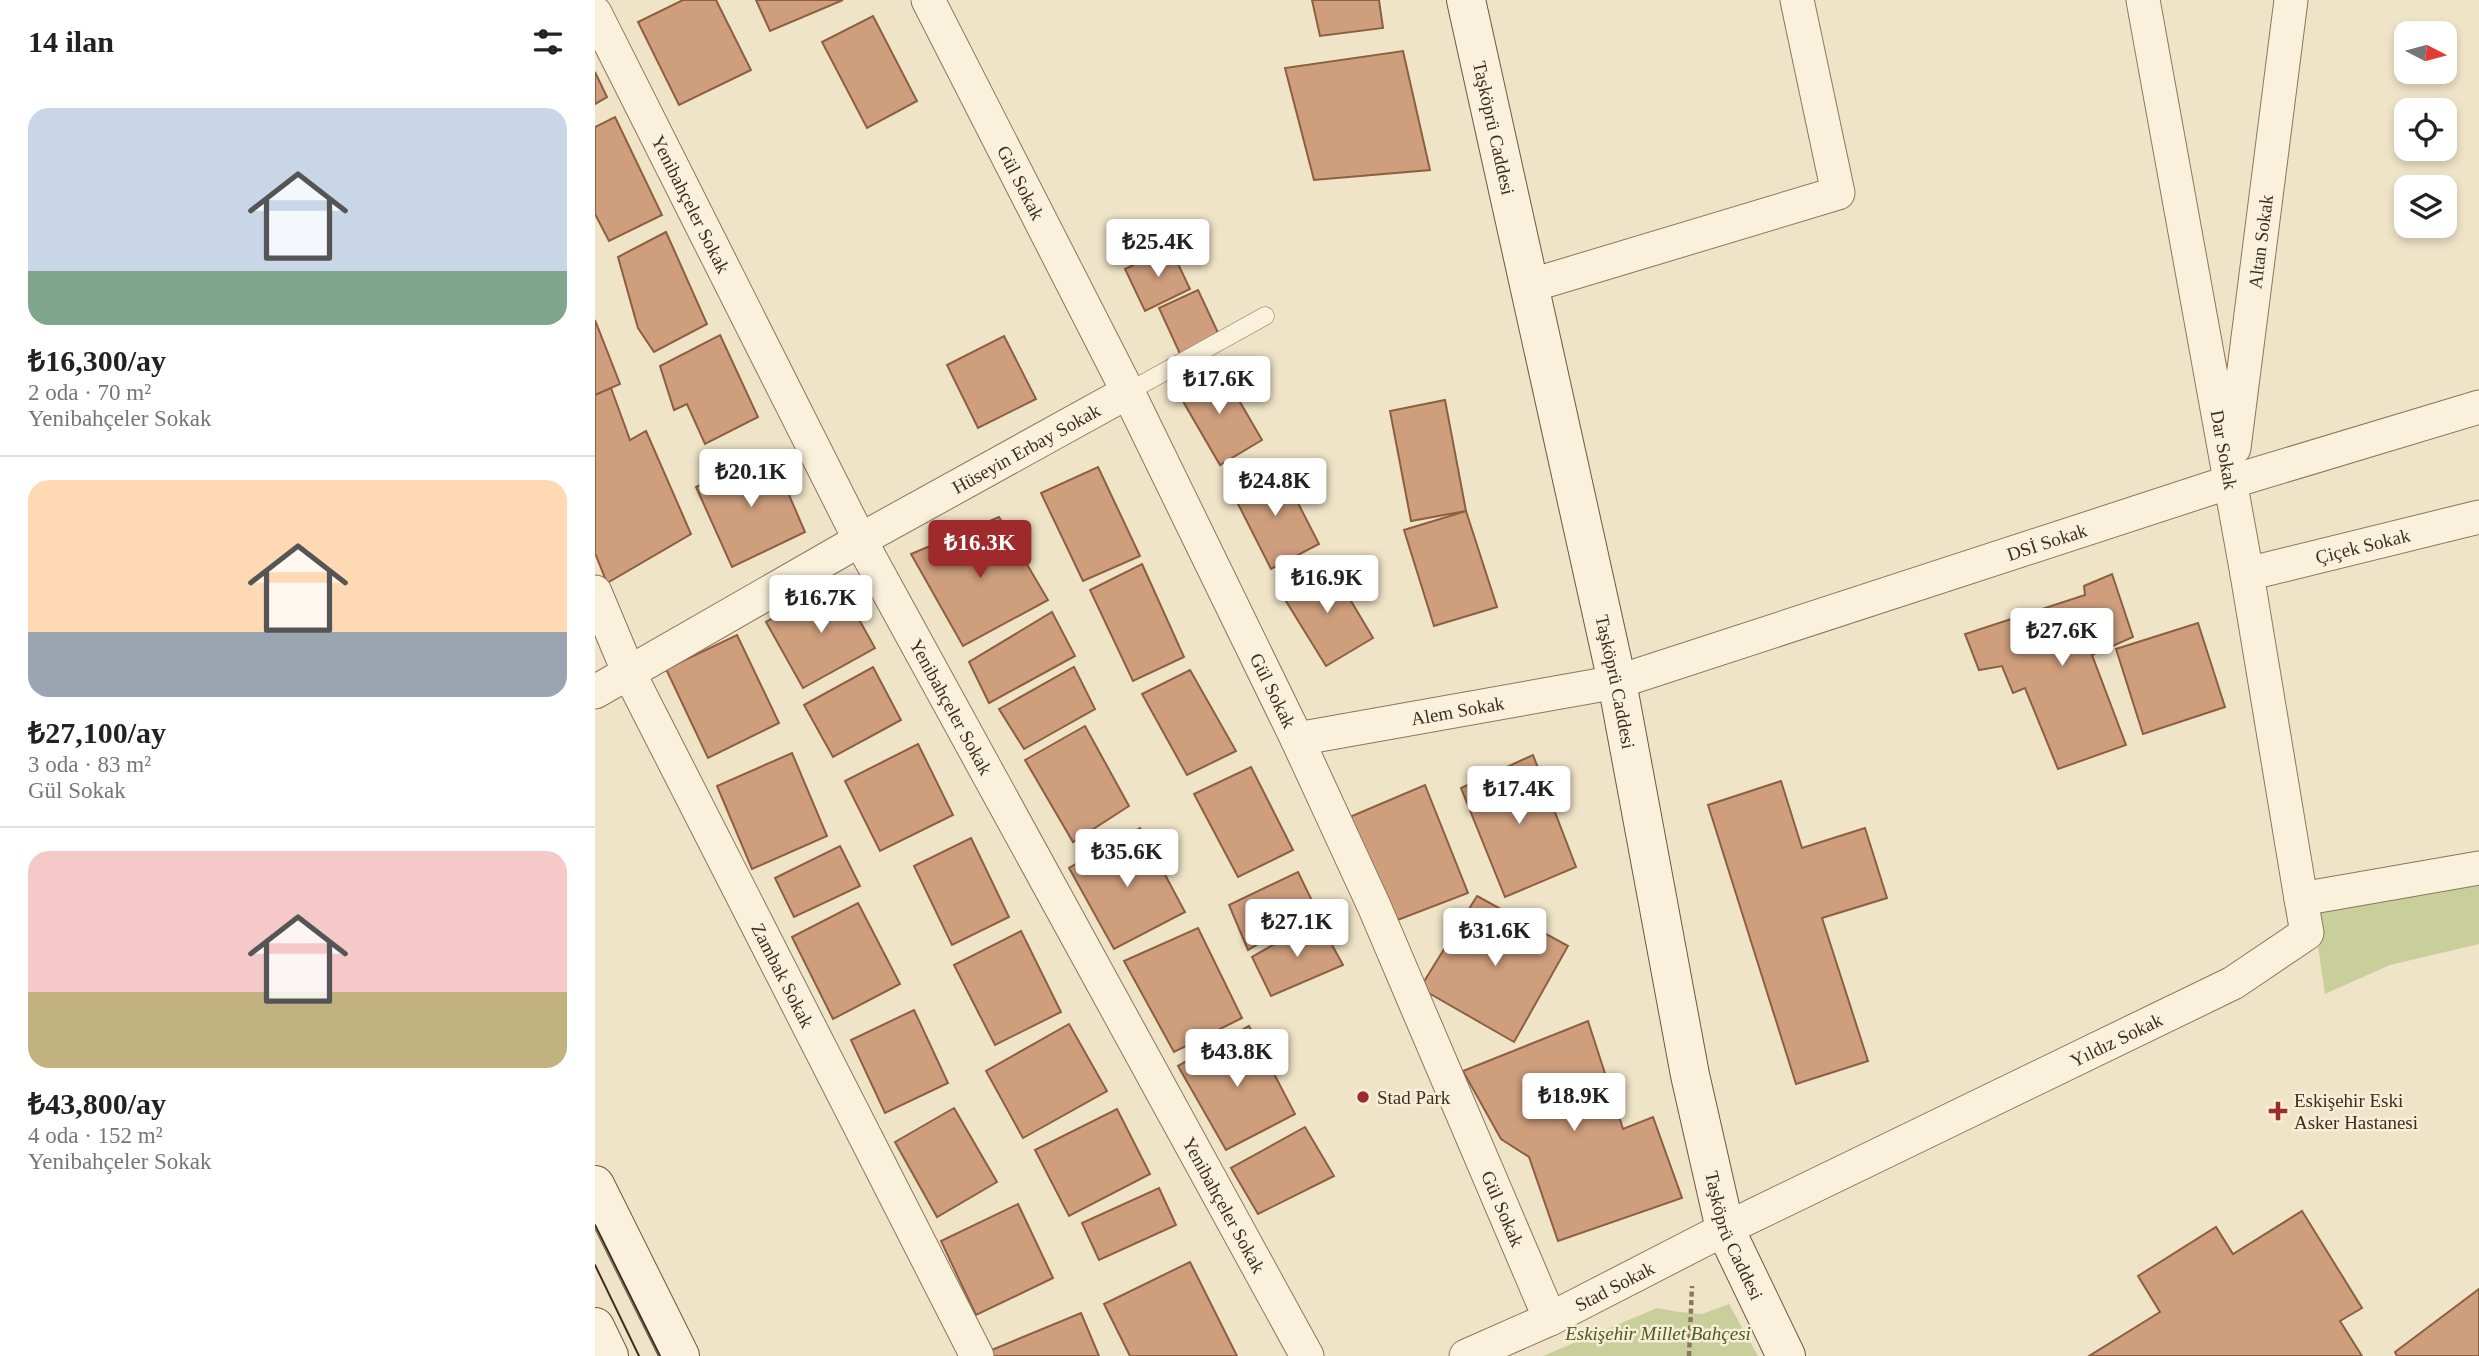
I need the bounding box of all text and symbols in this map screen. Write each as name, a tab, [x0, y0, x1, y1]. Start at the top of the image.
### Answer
north arrow	[2394, 21, 2457, 84]
map controls	[2394, 21, 2457, 238]
icon: filters	[529, 23, 567, 61]
text: 14 ilan	[28, 25, 114, 58]
street label: Taşköprü Caddesi	[1469, 59, 1519, 197]
button: locate	[2394, 98, 2457, 161]
street label: Yenibahçeler Sokak	[647, 132, 734, 277]
street label: Gül Sokak	[993, 142, 1049, 224]
icon: home	[235, 153, 361, 279]
button: layers	[2394, 175, 2457, 238]
street label: Altan Sokak	[2244, 193, 2277, 290]
pin: ₺25.4K	[1101, 219, 1215, 279]
text: ₺25.4K	[1122, 229, 1194, 254]
text: ₺16,300/ay	[28, 344, 166, 377]
pin: ₺17.6K	[1162, 356, 1276, 416]
text: ₺17.6K	[1183, 366, 1255, 391]
text: 2 oda · 70 m²	[28, 380, 151, 405]
street label: Hüseyin Erbay Sokak	[949, 399, 1104, 498]
text: Yenibahçeler Sokak	[28, 406, 212, 431]
street label: Dar Sokak	[2206, 408, 2242, 492]
pin: ₺20.1K	[694, 449, 808, 509]
pin: ₺24.8K	[1218, 458, 1332, 518]
text: ₺20.1K	[715, 459, 787, 484]
text: ₺24.8K	[1239, 468, 1311, 493]
street label: DSİ Sokak	[2004, 519, 2090, 565]
pin: ₺16.3K	[923, 520, 1037, 580]
street label: Çiçek Sokak	[2313, 524, 2413, 568]
icon: home	[235, 525, 361, 651]
text: ₺16.3K	[944, 530, 1016, 555]
pin: ₺16.9K	[1270, 556, 1384, 615]
text: ₺16.9K	[1291, 565, 1363, 590]
pin: ₺16.7K	[764, 576, 878, 635]
text: ₺16.7K	[785, 585, 857, 610]
pin: ₺27.6K	[2005, 608, 2119, 668]
street label: Taşköprü Caddesi	[1591, 613, 1639, 751]
text: ₺27.6K	[2026, 618, 2098, 643]
street label: Yenibahçeler Sokak	[905, 635, 997, 779]
street label: Gül Sokak	[1246, 650, 1300, 732]
street label: Alem Sokak	[1409, 692, 1506, 730]
text: ₺27,100/ay	[28, 716, 166, 749]
text: 3 oda · 83 m²	[28, 752, 151, 777]
pin: ₺17.4K	[1462, 766, 1576, 826]
text: ₺17.4K	[1483, 776, 1555, 801]
text: Gül Sokak	[28, 778, 126, 803]
pin: ₺35.6K	[1070, 830, 1184, 889]
text: ₺35.6K	[1091, 839, 1163, 864]
icon: home	[235, 896, 361, 1022]
pin: ₺27.1K	[1240, 900, 1354, 959]
pin: ₺31.6K	[1438, 908, 1552, 968]
text: ₺27.1K	[1261, 909, 1333, 934]
text: ₺31.6K	[1459, 918, 1531, 943]
street label: Zambak Sokak	[747, 920, 818, 1032]
street label: Yıldız Sokak	[2067, 1009, 2166, 1071]
pin: ₺43.8K	[1180, 1030, 1294, 1089]
text: ₺43.8K	[1201, 1039, 1273, 1064]
pin: ₺18.9K	[1517, 1074, 1631, 1133]
text: ₺18.9K	[1538, 1083, 1610, 1108]
text: ₺43,800/ay	[28, 1087, 166, 1120]
place label: Stad Park	[1377, 1087, 1451, 1108]
marker: Stad Park	[1355, 1089, 1371, 1105]
place label: Eskişehir Eski Asker Hastanesi	[2294, 1090, 2418, 1133]
marker: Eskişehir Eski Asker Hastanesi	[2268, 1101, 2288, 1121]
text: 4 oda · 152 m²	[28, 1123, 163, 1148]
street label: Yenibahçeler Sokak	[1178, 1134, 1270, 1277]
text: Yenibahçeler Sokak	[28, 1149, 212, 1174]
street label: Gül Sokak	[1477, 1168, 1528, 1251]
street label: Taşköprü Caddesi	[1701, 1169, 1767, 1303]
street label: Stad Sokak	[1571, 1257, 1658, 1315]
park label: Eskişehir Millet Bahçesi	[1564, 1323, 1751, 1344]

